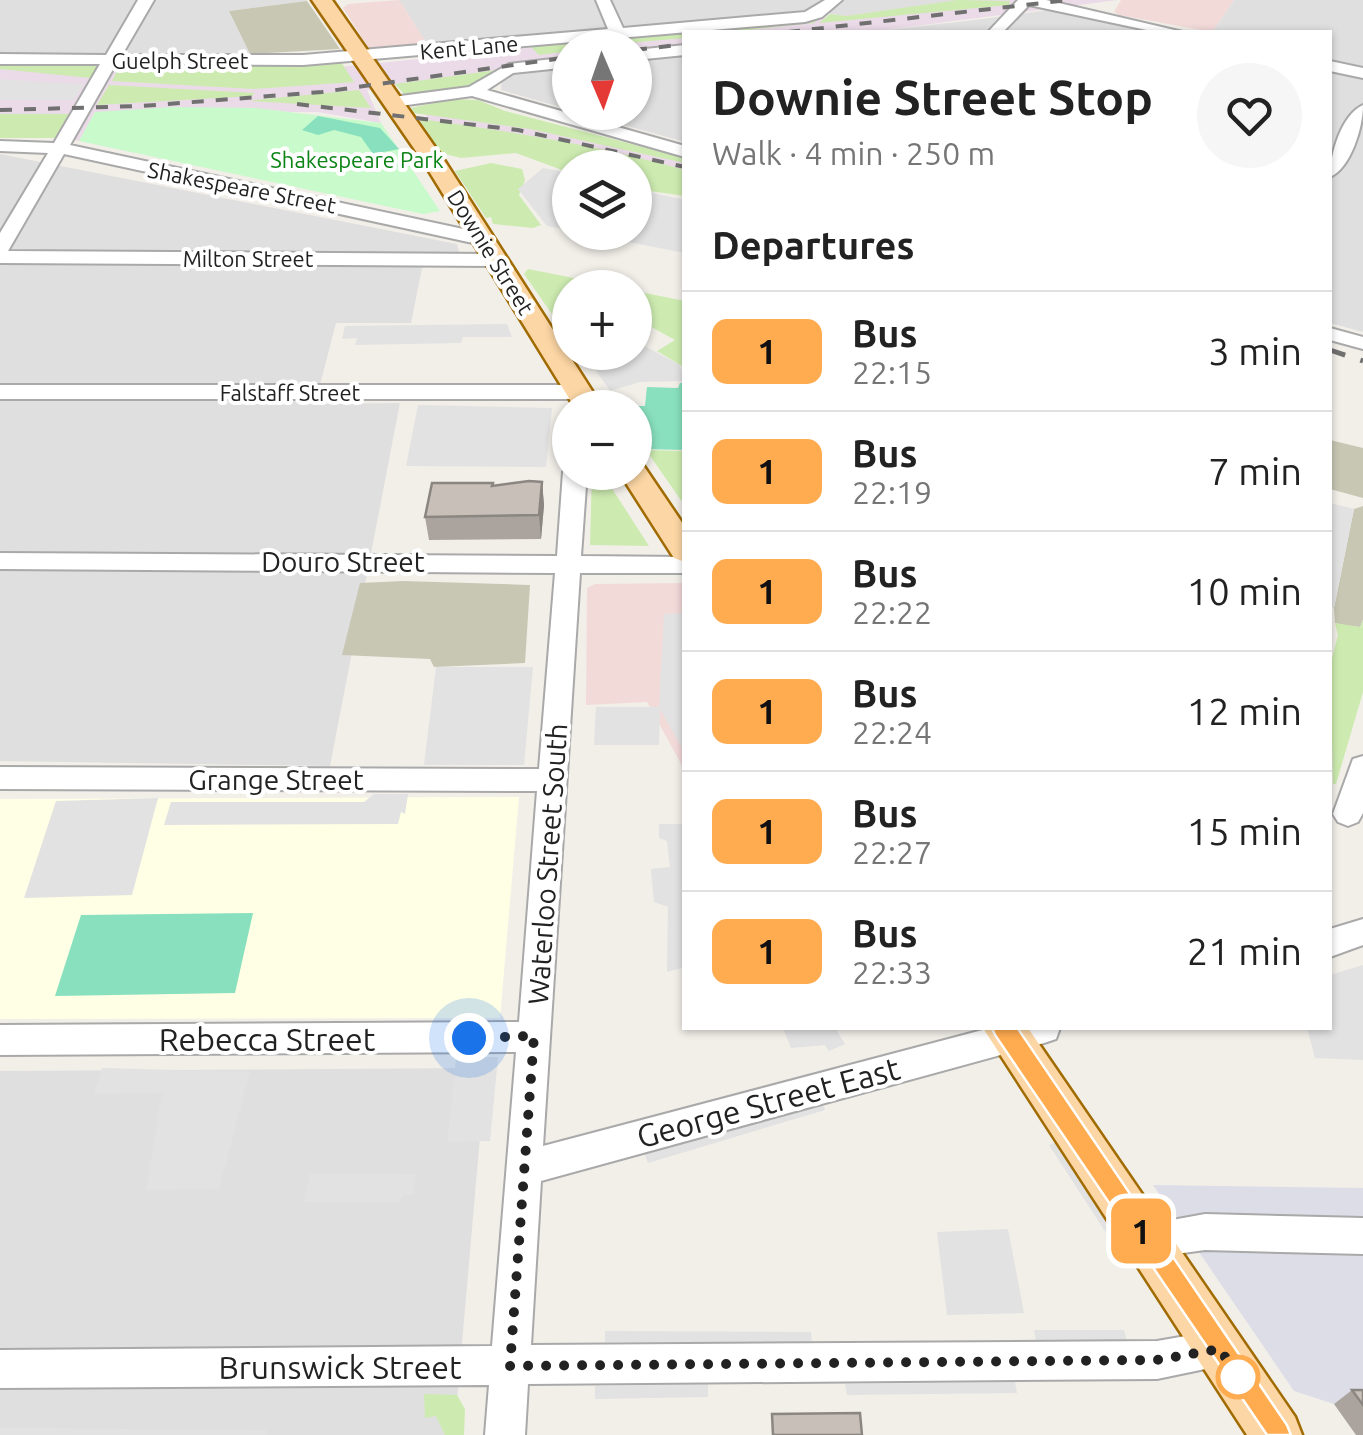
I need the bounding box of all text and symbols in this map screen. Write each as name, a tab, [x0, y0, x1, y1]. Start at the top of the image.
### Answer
street label: Kent Lane	[419, 30, 519, 64]
north arrow	[552, 30, 652, 130]
map controls	[552, 30, 652, 490]
street label: Guelph Street	[112, 48, 249, 73]
button: heart	[1197, 63, 1302, 168]
text: Downie Street Stop	[712, 70, 1153, 124]
text: Walk · 4 min · 250 m	[712, 135, 995, 171]
park label: Shakespeare Park	[270, 147, 444, 172]
button: layers	[552, 150, 652, 250]
street label: Shakespeare Street	[146, 156, 339, 218]
street label: Downie Street	[443, 185, 539, 319]
text: Departures	[712, 224, 914, 266]
street label: Milton Street	[183, 246, 314, 271]
button: +	[552, 270, 652, 370]
text: Bus	[852, 312, 917, 354]
text: 3 min	[1208, 330, 1302, 372]
text: 1	[757, 331, 777, 371]
text: 22:15	[852, 354, 932, 390]
street label: Falstaff Street	[220, 380, 361, 405]
button: −	[552, 390, 652, 490]
text: Bus	[852, 432, 917, 474]
text: 7 min	[1208, 450, 1302, 492]
text: 1	[757, 451, 777, 491]
text: 22:19	[852, 474, 932, 510]
street label: Douro Street	[261, 546, 425, 577]
text: Bus	[852, 552, 917, 594]
text: 10 min	[1187, 570, 1302, 612]
text: 1	[757, 571, 777, 611]
text: 22:22	[852, 594, 932, 630]
text: Bus	[852, 672, 917, 714]
text: 12 min	[1187, 690, 1302, 732]
text: 1	[757, 691, 777, 731]
text: 22:24	[852, 714, 932, 750]
street label: Waterloo Street South	[522, 722, 572, 1006]
street label: Grange Street	[188, 764, 364, 795]
text: Bus	[852, 792, 917, 834]
text: 15 min	[1187, 810, 1302, 852]
text: 1	[757, 811, 777, 851]
text: 22:27	[852, 834, 932, 870]
text: Bus	[852, 912, 917, 954]
text: 21 min	[1187, 930, 1302, 972]
text: 1	[757, 931, 777, 971]
text: 22:33	[852, 954, 932, 990]
your location	[444, 1013, 494, 1063]
street label: Rebecca Street	[159, 1021, 376, 1057]
street label: George Street East	[633, 1049, 904, 1154]
line badge: 1	[1108, 1198, 1174, 1264]
text: 1	[1131, 1211, 1151, 1251]
street label: Brunswick Street	[218, 1349, 462, 1385]
unlabelled marker	[1217, 1356, 1259, 1398]

